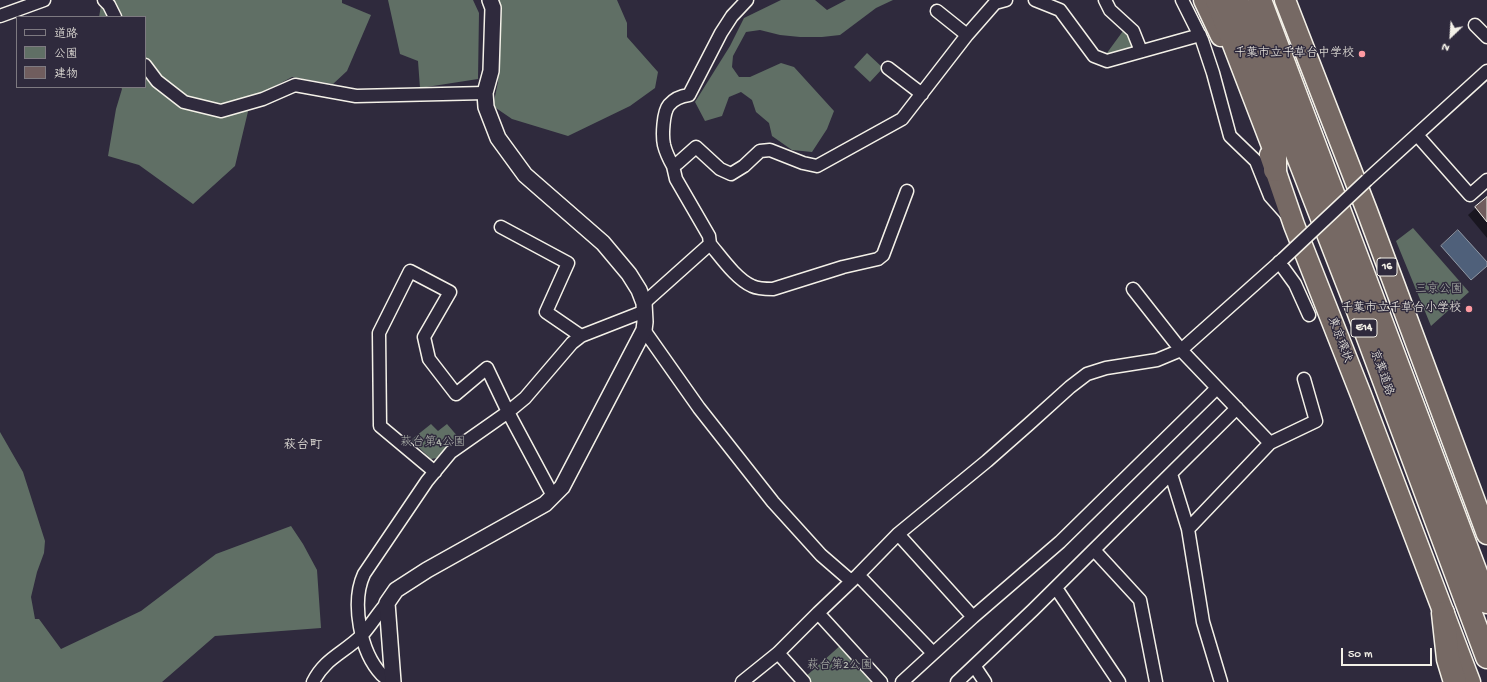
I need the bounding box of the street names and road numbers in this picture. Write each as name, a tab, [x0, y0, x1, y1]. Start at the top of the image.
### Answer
road number: 16	[1377, 258, 1397, 276]
street label: 東京環状	[1324, 315, 1354, 365]
road number: E14	[1351, 319, 1377, 337]
street label: 京葉道路	[1366, 348, 1396, 398]

